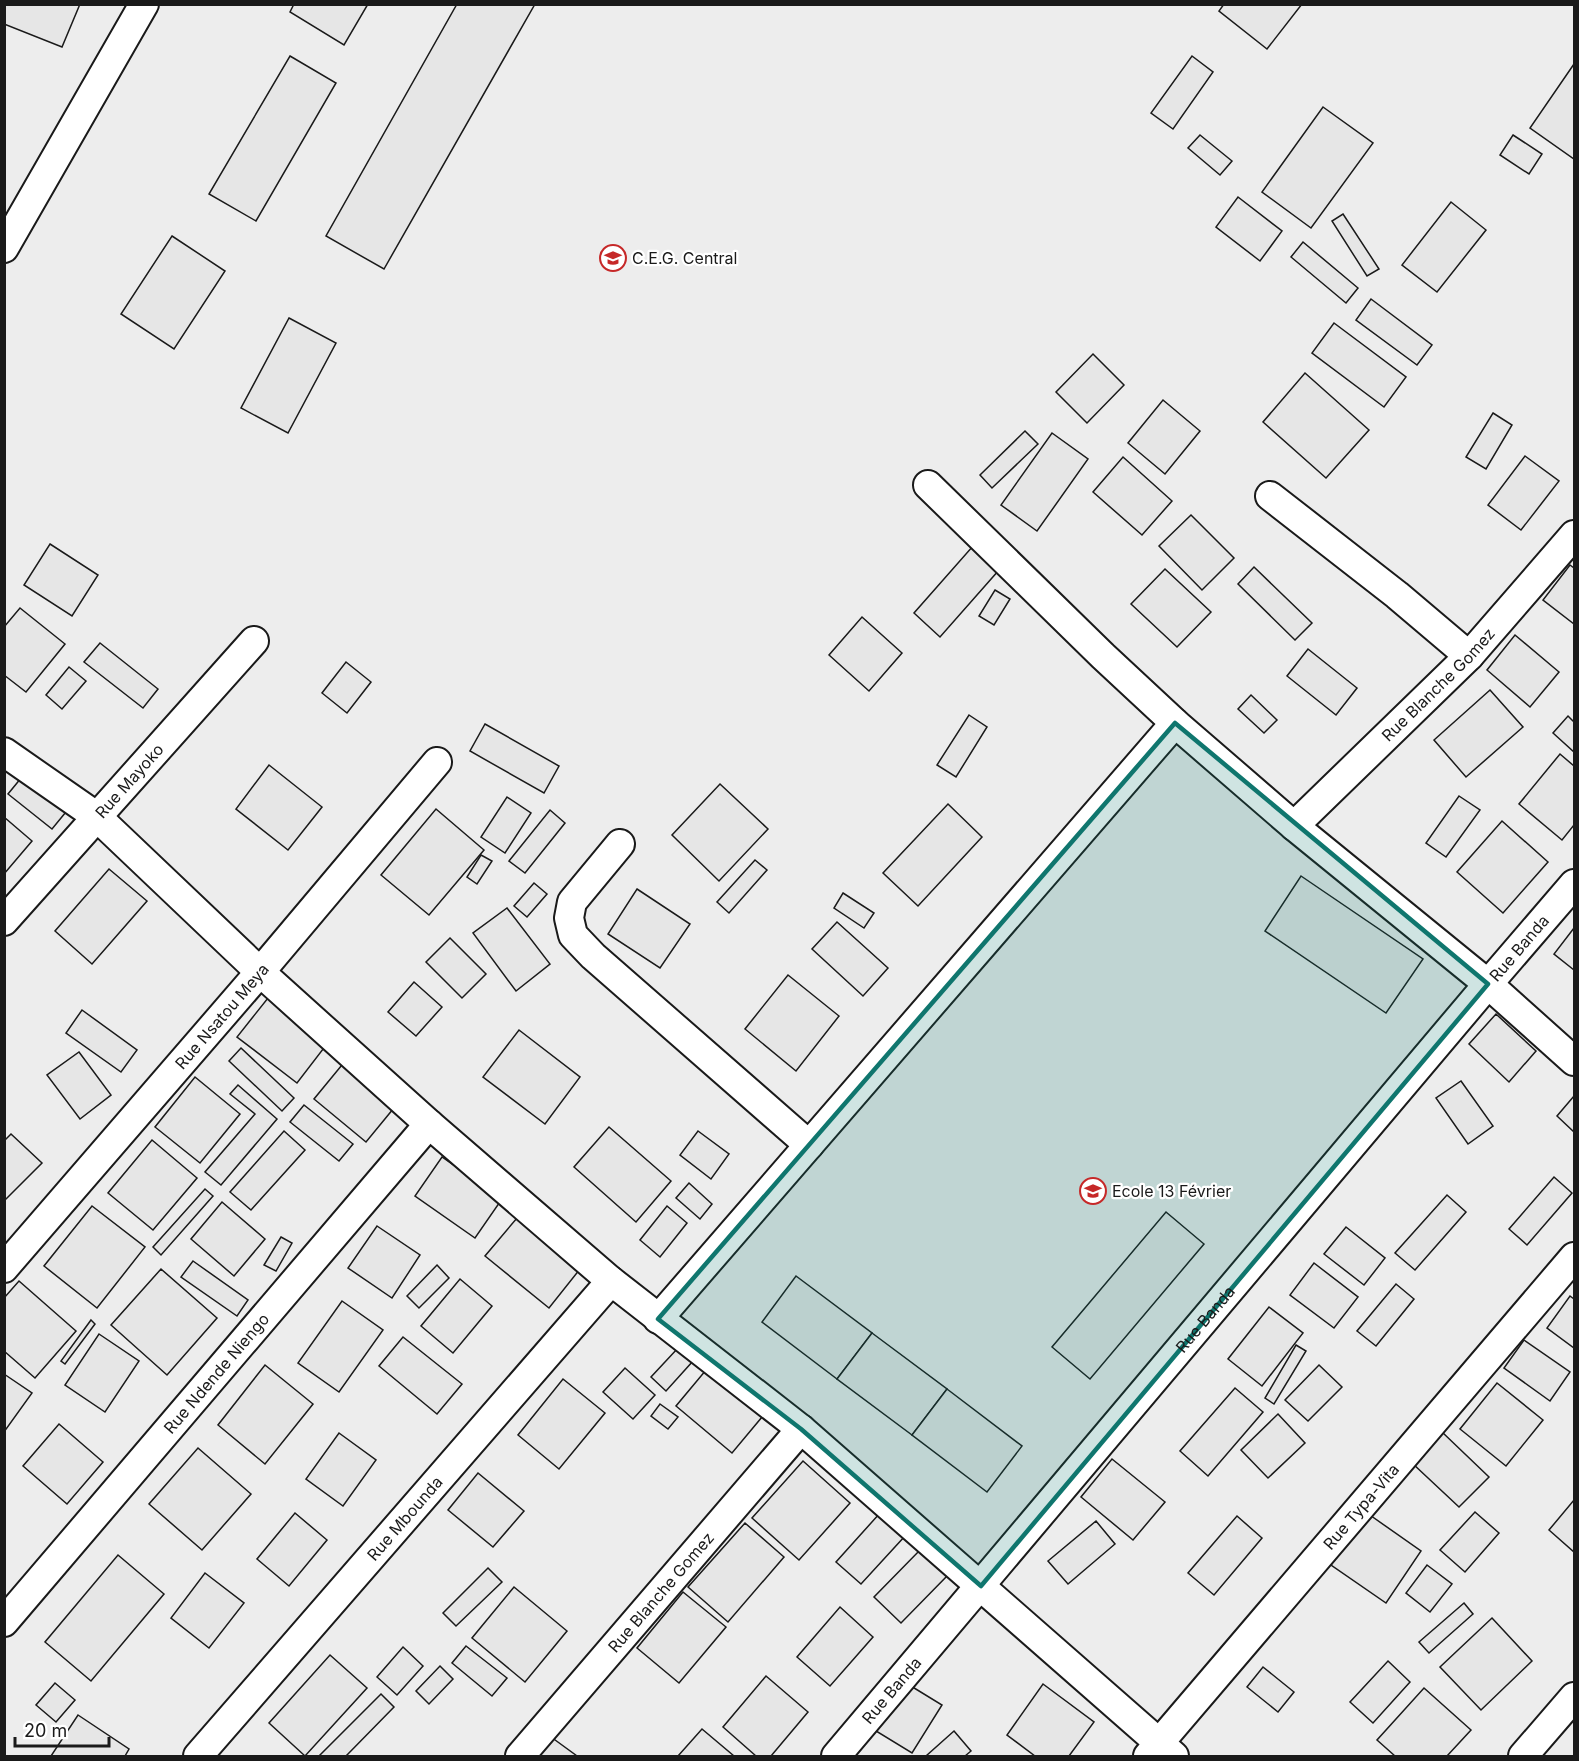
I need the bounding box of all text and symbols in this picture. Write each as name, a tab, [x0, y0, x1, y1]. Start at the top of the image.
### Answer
school or university icon: C.E.G. Central	[598, 243, 628, 273]
place label: C.E.G. Central	[632, 248, 737, 268]
street label: Rue Blanche Gomez	[1377, 624, 1499, 745]
street label: Rue Mayoko	[91, 739, 168, 822]
street label: Rue Banda	[1485, 911, 1553, 985]
street label: Rue Nsatou Meya	[171, 959, 273, 1073]
school or university icon: Ecole 13 Février	[1078, 1176, 1108, 1206]
place label: Ecole 13 Février	[1112, 1181, 1231, 1201]
street label: Rue Banda	[1171, 1281, 1239, 1357]
street label: Rue Ndende Niengo	[159, 1309, 273, 1438]
street label: Rue Typa-Vita	[1319, 1460, 1403, 1554]
street label: Rue Mbounda	[363, 1472, 447, 1565]
street label: Rue Blanche Gomez	[604, 1528, 718, 1656]
street label: Rue Banda	[858, 1653, 925, 1728]
scale bar	[15, 1710, 110, 1748]
text: 20 m	[24, 1720, 67, 1741]

